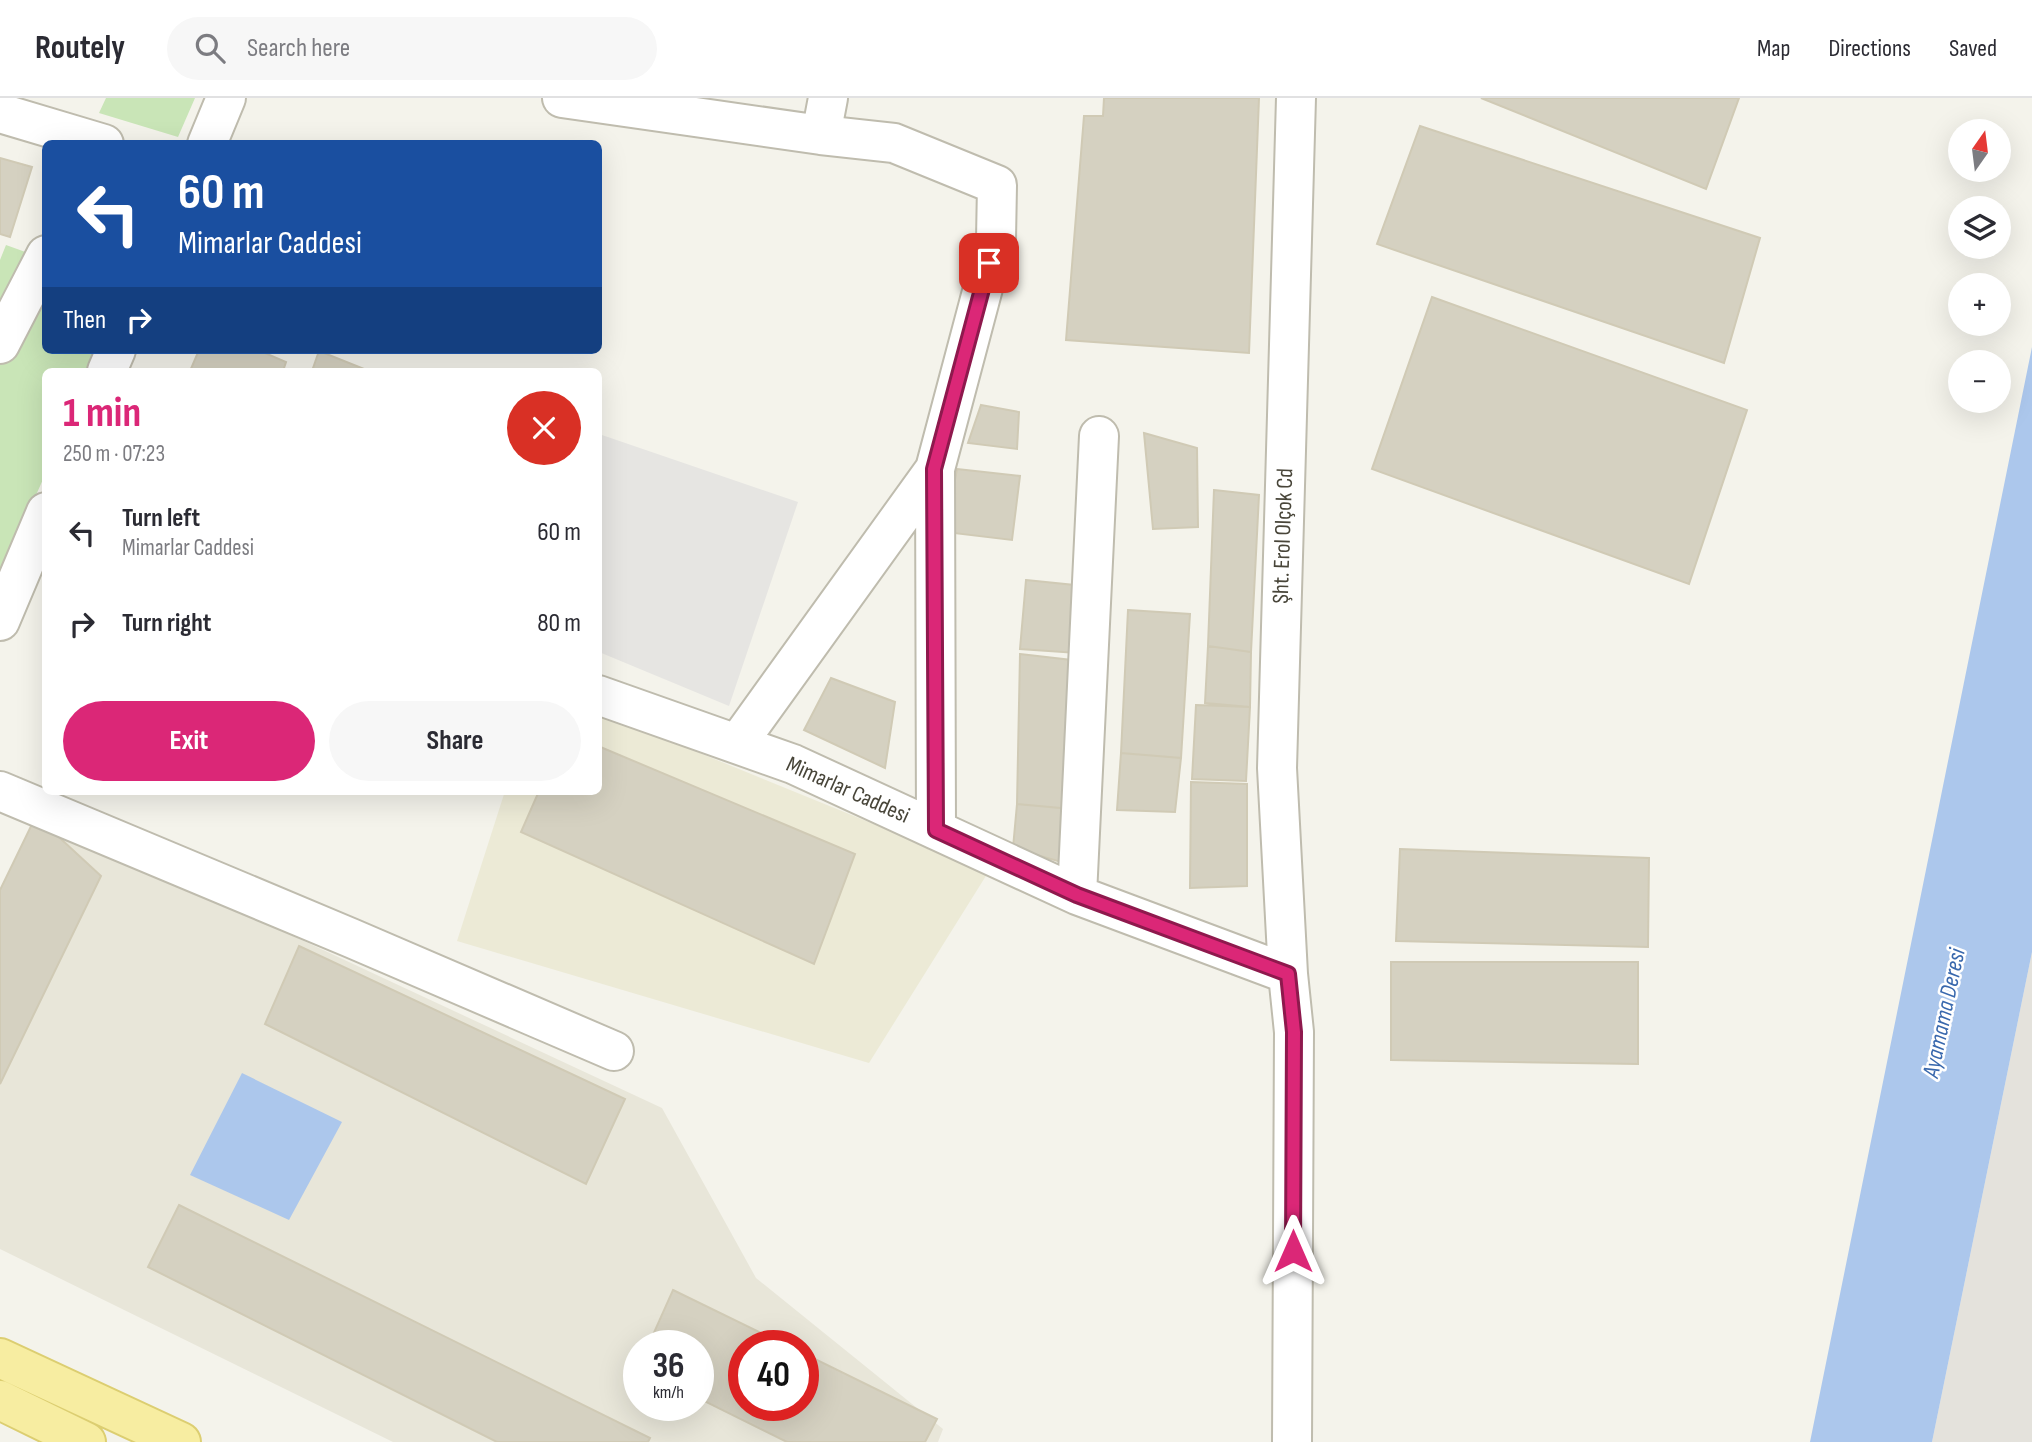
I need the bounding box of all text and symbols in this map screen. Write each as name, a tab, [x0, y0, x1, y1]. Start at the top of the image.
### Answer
search box	[167, 17, 657, 80]
text: Routely	[35, 28, 125, 68]
icon: search	[191, 29, 229, 67]
text: Search here	[247, 33, 350, 64]
text: Map	[1757, 34, 1790, 63]
text: Directions	[1828, 34, 1911, 63]
text: Saved	[1949, 34, 1997, 63]
north arrow	[1948, 119, 2011, 182]
map controls	[1948, 119, 2011, 413]
text: 60 m	[178, 164, 265, 223]
icon: left	[63, 168, 154, 259]
button: layers	[1948, 196, 2011, 259]
text: Mimarlar Caddesi	[178, 224, 362, 263]
pin	[959, 233, 1019, 293]
icon: arrive	[970, 244, 1008, 282]
button: +	[1948, 273, 2011, 336]
icon: right	[120, 301, 158, 339]
text: Then	[63, 305, 106, 336]
button: −	[1948, 350, 2011, 413]
text: 1 min	[63, 388, 141, 439]
button: close	[507, 391, 581, 465]
text: 250 m · 07:23	[63, 440, 165, 468]
street label: Şht. Erol Olçok Cd	[1267, 468, 1299, 604]
text: Turn left	[122, 503, 200, 534]
icon: left	[63, 514, 101, 552]
text: 60 m	[537, 517, 581, 548]
text: Mimarlar Caddesi	[122, 534, 254, 562]
icon: right	[63, 605, 101, 643]
text: Turn right	[122, 608, 211, 639]
text: 80 m	[537, 608, 581, 639]
button: Exit	[63, 701, 315, 781]
button: Share	[329, 701, 581, 781]
street label: Mimarlar Caddesi	[782, 750, 914, 830]
water label: Ayamama Deresi	[1916, 945, 1972, 1081]
position arrow	[1256, 1214, 1330, 1288]
speed limit sign: 40	[728, 1330, 819, 1421]
text: 36	[652, 1345, 685, 1388]
text: km/h	[653, 1382, 684, 1403]

